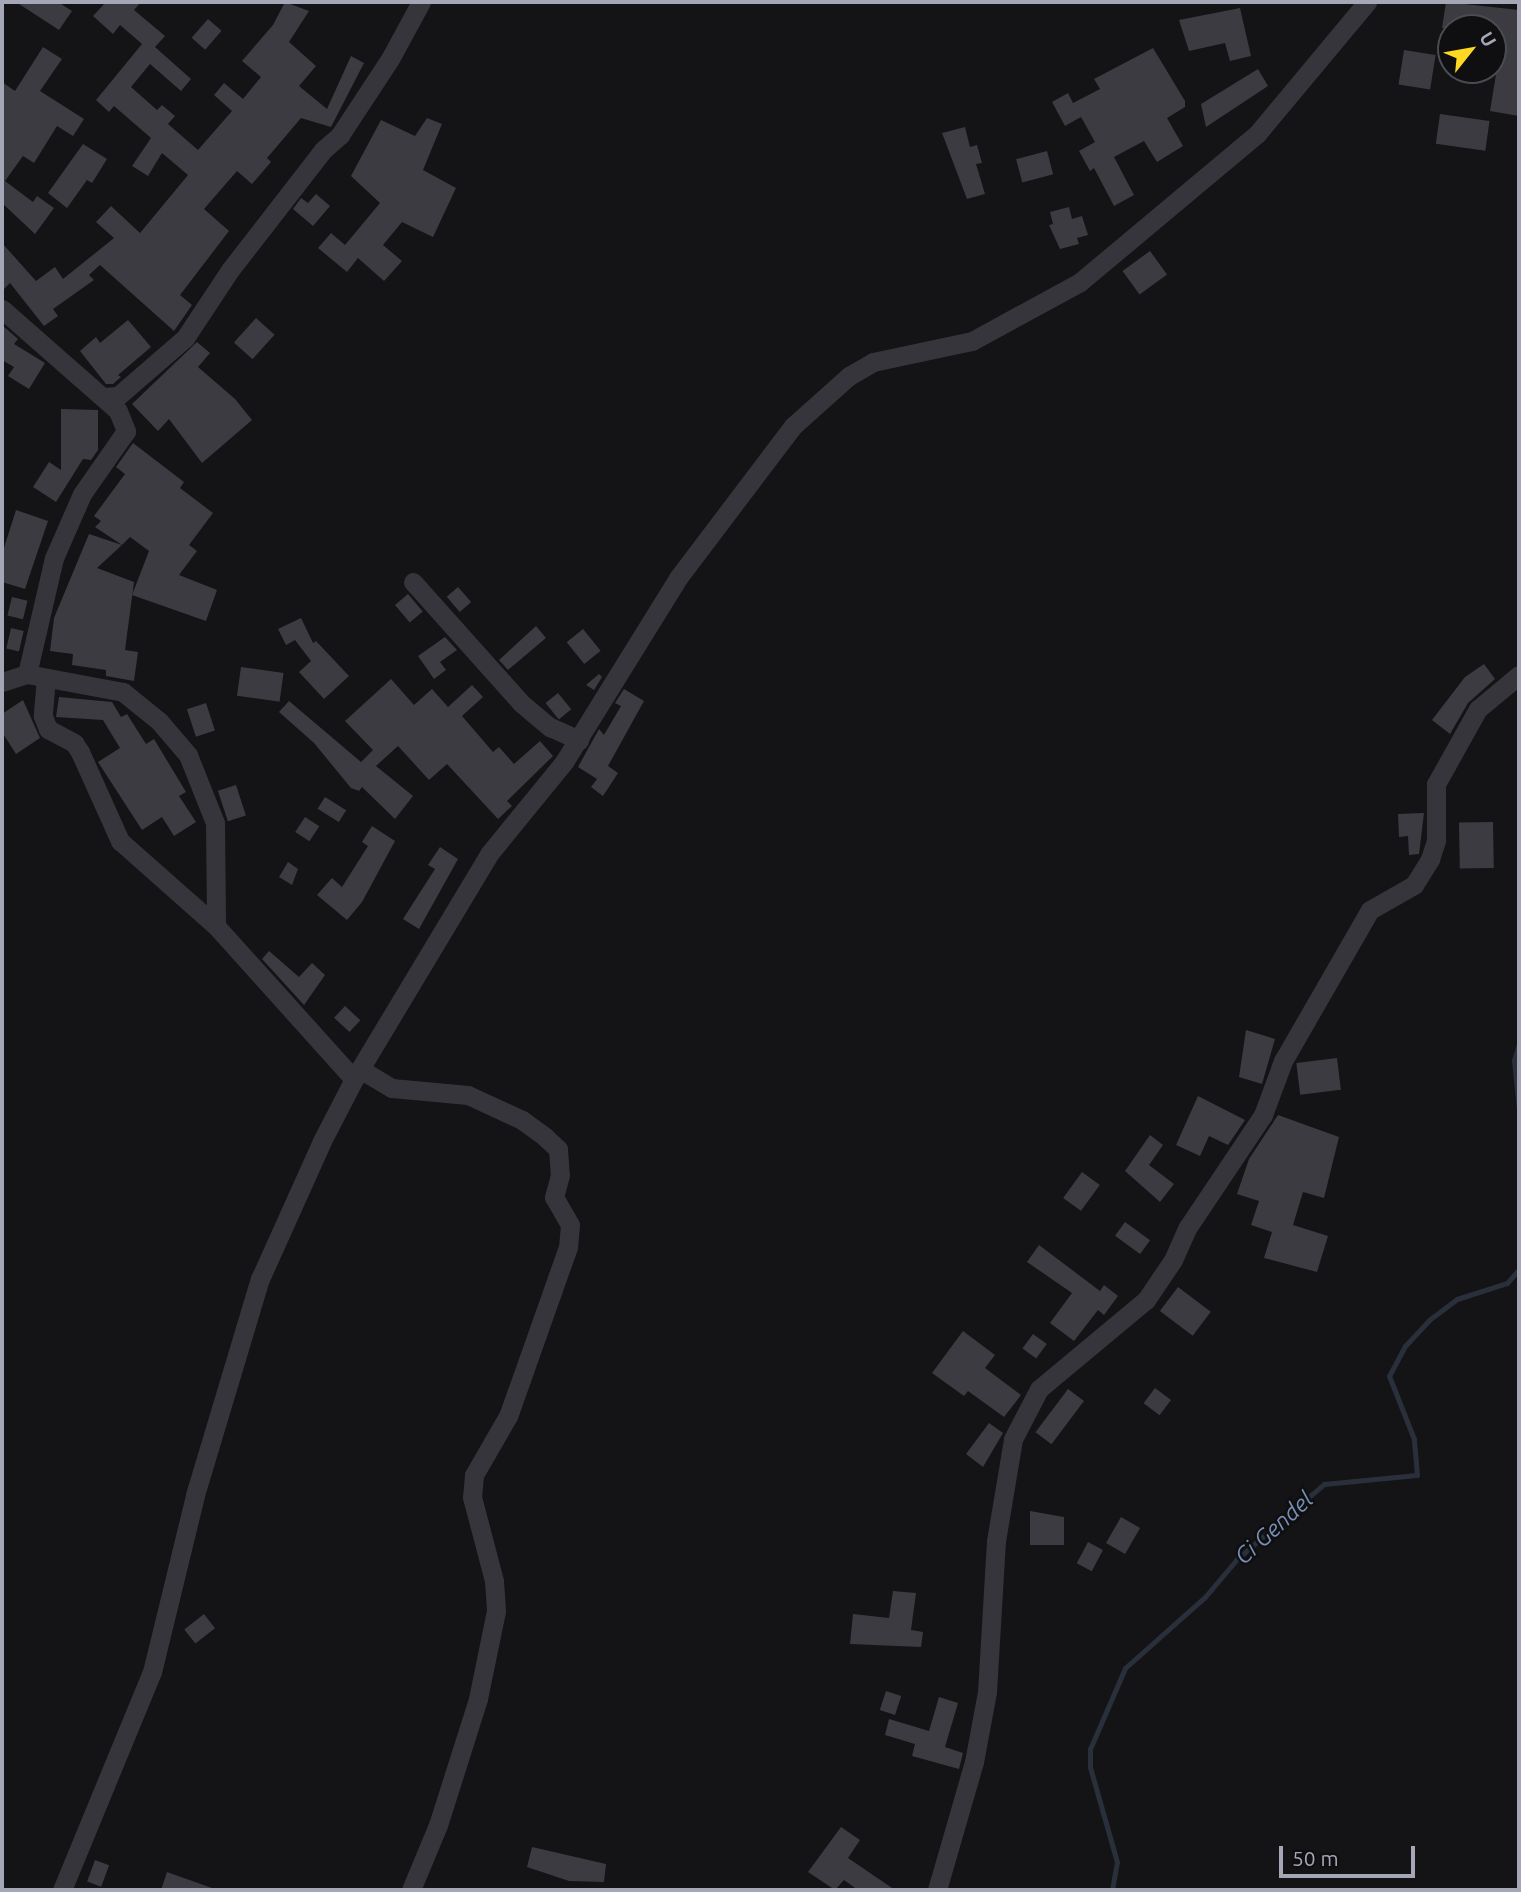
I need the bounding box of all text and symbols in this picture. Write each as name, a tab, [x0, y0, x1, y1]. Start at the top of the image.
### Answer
north arrow	[1437, 14, 1507, 84]
text: U	[1475, 28, 1501, 51]
water label: Ci Gendel	[1229, 1486, 1319, 1570]
scale bar	[1283, 1832, 1420, 1876]
text: 50 m	[1292, 1846, 1339, 1870]

